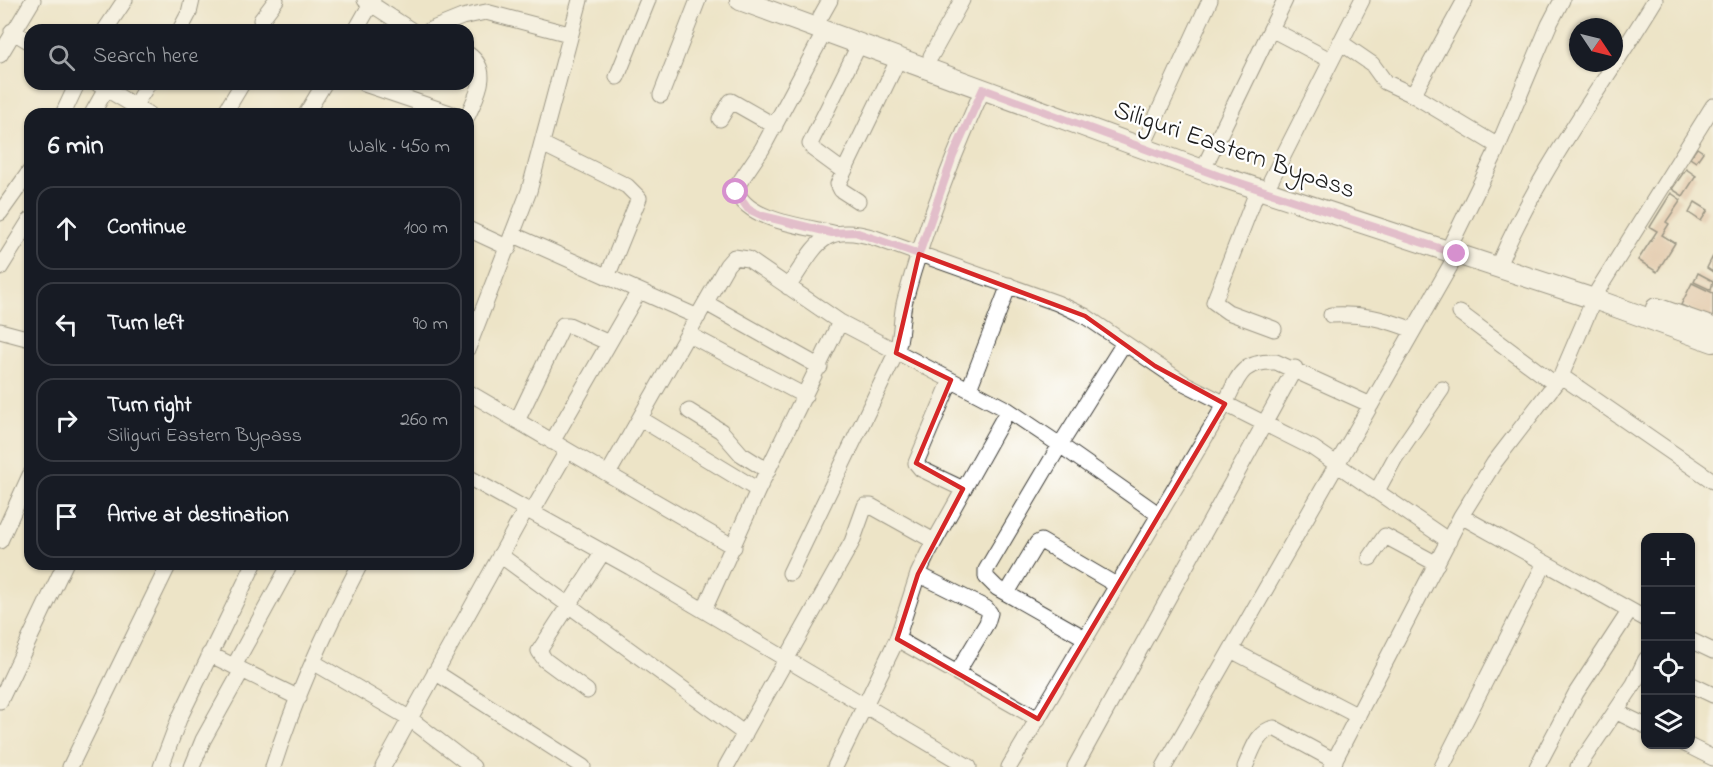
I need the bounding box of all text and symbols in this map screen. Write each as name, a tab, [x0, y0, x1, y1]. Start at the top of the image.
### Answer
north arrow	[1569, 18, 1623, 72]
search box	[24, 24, 474, 90]
icon: search	[45, 41, 78, 74]
text: Search here	[93, 41, 198, 73]
street label: Siliguri Eastern Bypass	[1108, 92, 1360, 210]
text: 6 min	[48, 128, 104, 166]
text: Walk · 450 m	[348, 133, 450, 162]
route start	[722, 178, 748, 204]
icon: ahead	[50, 212, 83, 245]
text: Continue	[107, 212, 186, 244]
text: 100 m	[404, 214, 448, 243]
route end	[1443, 240, 1469, 266]
icon: left	[50, 308, 83, 341]
text: Turn left	[107, 308, 184, 340]
text: 90 m	[413, 310, 448, 339]
text: Turn right	[107, 390, 192, 422]
icon: right	[50, 404, 83, 437]
text: 260 m	[400, 406, 448, 435]
text: Siliguri Eastern Bypass	[107, 422, 302, 451]
icon: arrive	[50, 500, 83, 533]
text: Arrive at destination	[107, 500, 289, 532]
map controls	[1641, 533, 1695, 749]
button: +	[1641, 533, 1695, 587]
button: −	[1641, 587, 1695, 641]
button: locate	[1641, 641, 1695, 695]
button: layers	[1641, 695, 1695, 749]

